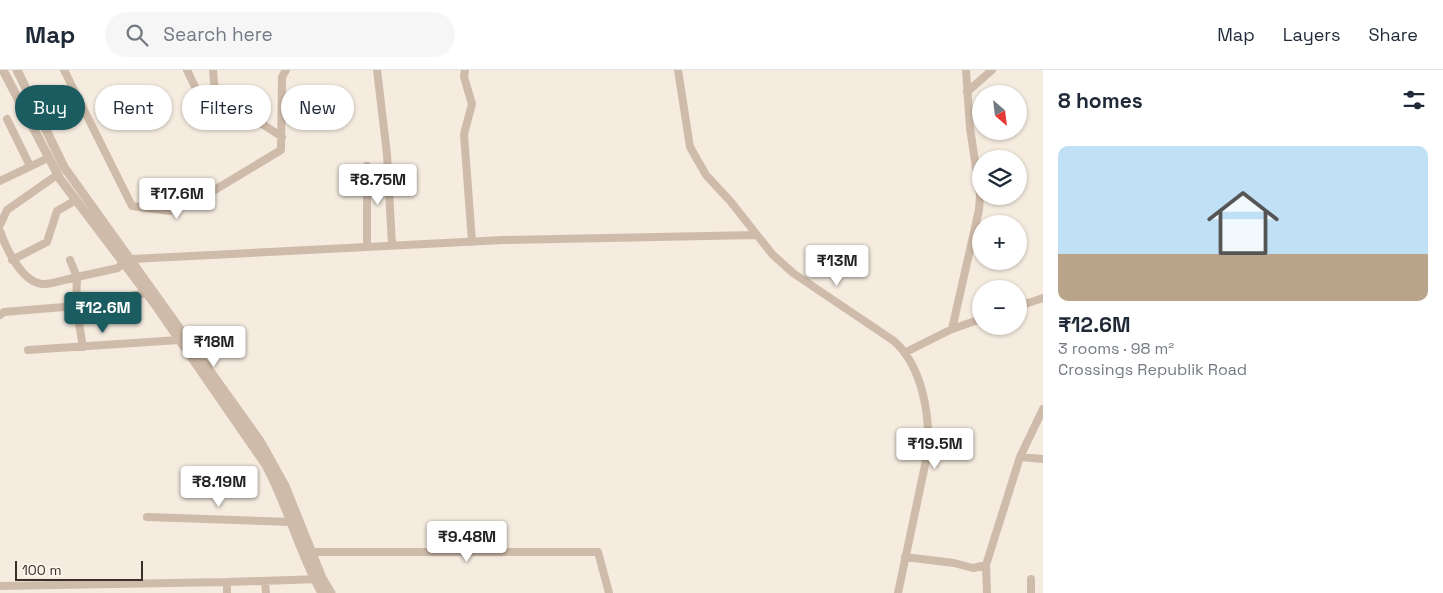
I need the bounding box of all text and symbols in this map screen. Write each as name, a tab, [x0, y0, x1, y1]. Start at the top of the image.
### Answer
search box	[105, 12, 455, 57]
text: Map	[25, 19, 75, 50]
icon: search	[123, 21, 151, 49]
text: Search here	[163, 22, 273, 47]
text: Map	[1217, 23, 1255, 46]
text: Layers	[1283, 23, 1340, 46]
text: Share	[1368, 23, 1418, 46]
chip: Buy	[15, 85, 85, 130]
chip: Rent	[95, 85, 172, 130]
chip: Filters	[182, 85, 271, 130]
chip: New	[281, 85, 354, 130]
north arrow	[972, 85, 1028, 140]
map controls	[972, 85, 1027, 335]
icon: filters	[1400, 86, 1428, 114]
text: 8 homes	[1058, 87, 1143, 114]
button: layers	[972, 150, 1027, 205]
pin: ₹8.75M	[337, 164, 419, 206]
text: ₹8.75M	[350, 169, 406, 190]
pin: ₹17.6M	[136, 178, 218, 220]
icon: home	[1198, 178, 1288, 268]
text: ₹17.6M	[150, 183, 204, 204]
button: +	[972, 215, 1027, 270]
pin: ₹13M	[807, 244, 867, 287]
text: ₹13M	[816, 250, 858, 271]
button: −	[972, 280, 1027, 335]
pin: ₹12.6M	[62, 292, 144, 334]
text: ₹12.6M	[75, 297, 131, 318]
text: ₹12.6M	[1058, 311, 1131, 338]
pin: ₹18M	[184, 326, 244, 368]
text: ₹18M	[194, 331, 234, 352]
text: 3 rooms · 98 m²	[1058, 338, 1174, 359]
text: Crossings Republik Road	[1058, 359, 1247, 380]
pin: ₹19.5M	[894, 428, 976, 470]
text: ₹19.5M	[907, 433, 963, 454]
pin: ₹8.19M	[178, 466, 260, 508]
text: ₹8.19M	[192, 471, 246, 492]
pin: ₹9.48M	[426, 520, 508, 563]
text: ₹9.48M	[438, 526, 496, 547]
scale bar	[15, 558, 142, 581]
text: 100 m	[22, 561, 61, 579]

